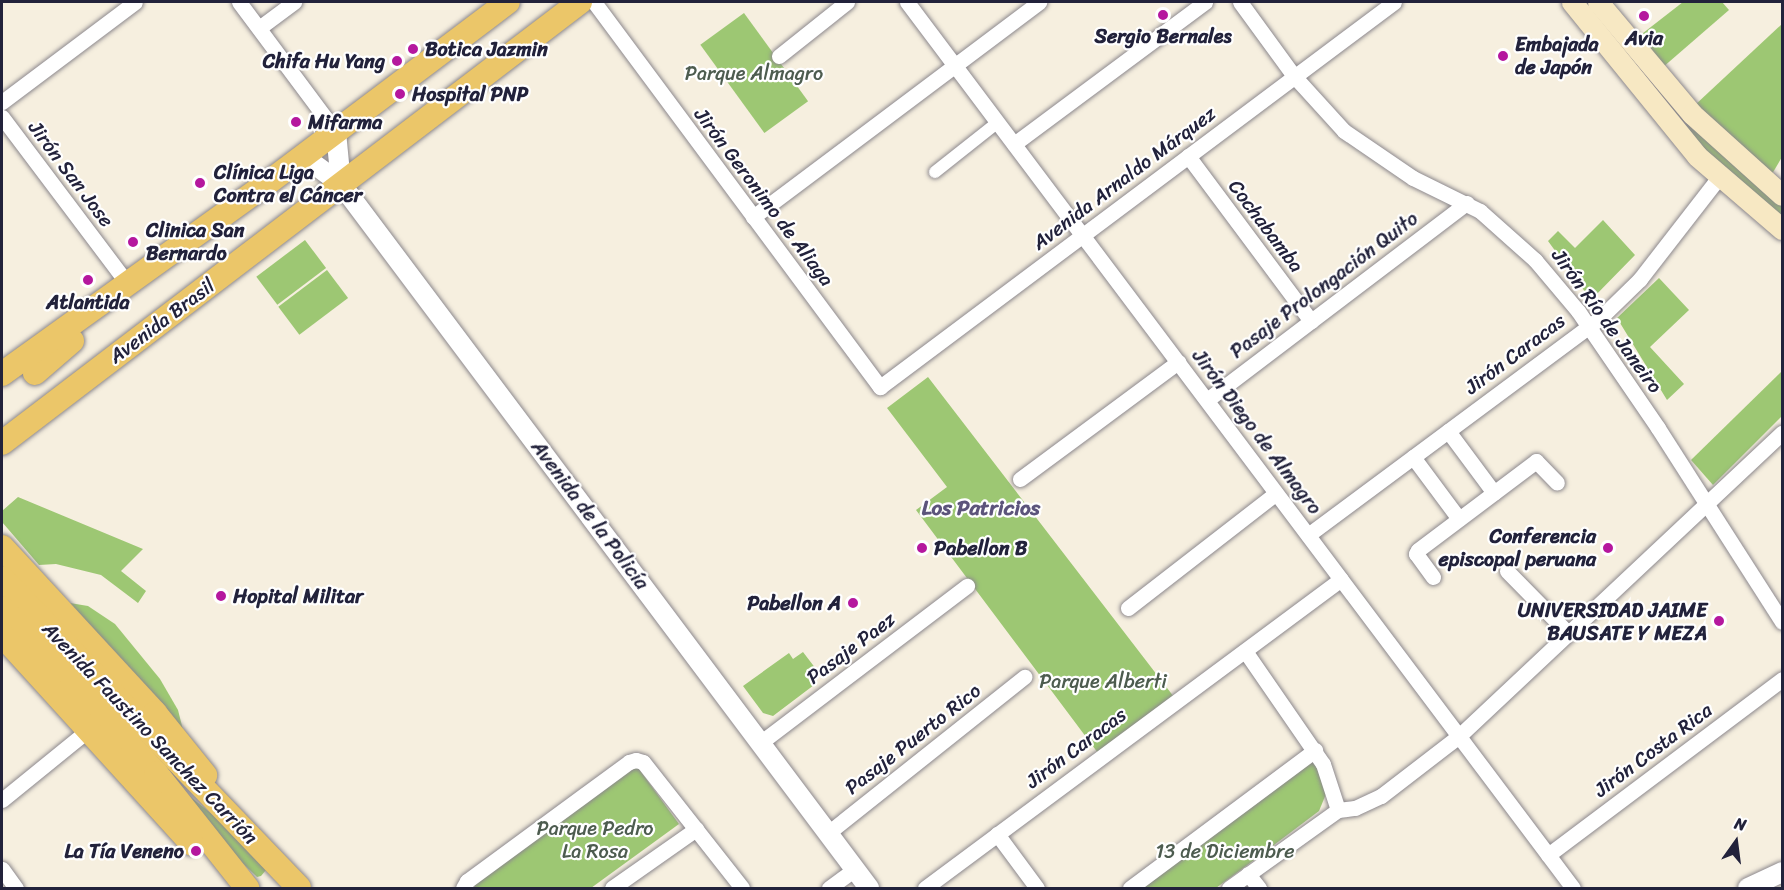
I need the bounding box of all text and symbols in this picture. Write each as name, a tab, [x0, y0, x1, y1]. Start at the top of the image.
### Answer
marker: Sergio Bernales	[1156, 8, 1170, 22]
marker: Avia	[1637, 9, 1651, 23]
place label: Sergio Bernales	[1094, 24, 1232, 48]
place label: Avia	[1625, 26, 1663, 50]
place label: Embajada de Japón	[1515, 33, 1599, 80]
place label: Botica Jazmin	[425, 37, 548, 61]
marker: Botica Jazmin	[406, 42, 420, 56]
place label: Chifa Hu Yang	[263, 49, 385, 73]
marker: Embajada de Japón	[1496, 49, 1510, 63]
marker: Chifa Hu Yang	[390, 54, 404, 68]
park label: Parque Almagro	[685, 61, 823, 85]
place label: Hospital PNP	[412, 82, 528, 106]
marker: Hospital PNP	[393, 87, 407, 101]
street label: Avenida Arnaldo Márquez	[1028, 101, 1220, 255]
street label: Jirón Geronimo de Aliaga	[689, 103, 839, 291]
place label: Mifarma	[308, 110, 382, 134]
marker: Mifarma	[289, 115, 303, 129]
street label: Jirón San Jose	[23, 116, 119, 232]
place label: Clínica Liga Contra el Cáncer	[214, 160, 363, 207]
marker: Clínica Liga Contra el Cáncer	[191, 174, 209, 192]
street label: Cochabamba	[1223, 175, 1309, 277]
street label: Pasaje Prolongación Quito	[1225, 206, 1423, 364]
place label: Clinica San Bernardo	[146, 219, 245, 266]
marker: Clinica San Bernardo	[124, 233, 142, 251]
street label: Jirón Río de Janeiro	[1547, 244, 1667, 398]
marker: Atlantida	[81, 273, 95, 287]
street label: Avenida Brasil	[104, 273, 220, 369]
place label: Atlantida	[46, 290, 130, 314]
street label: Jirón Caracas	[1461, 309, 1569, 399]
street label: Jirón Diego de Almagro	[1187, 345, 1327, 519]
street label: Avenida de la Policía	[526, 436, 654, 594]
district label: Los Patricios	[922, 495, 1040, 521]
place label: Conferencia episcopal peruana	[1438, 524, 1596, 571]
place label: Pabellon B	[934, 536, 1027, 560]
marker: Pabellon B	[915, 541, 929, 555]
marker: Conferencia episcopal peruana	[1601, 541, 1615, 555]
place label: Hopital Militar	[233, 584, 363, 608]
marker: Hopital Militar	[214, 589, 228, 603]
place label: Pabellon A	[747, 591, 841, 615]
marker: Pabellon A	[846, 596, 860, 610]
place label: UNIVERSIDAD JAIME BAUSATE Y MEZA	[1519, 598, 1707, 645]
street label: Pasaje Paez	[802, 607, 900, 689]
marker: UNIVERSIDAD JAIME BAUSATE Y MEZA	[1712, 614, 1726, 628]
street label: Avenida Faustino Sanchez Carrión	[37, 617, 263, 849]
park label: Parque Alberti	[1039, 669, 1167, 693]
street label: Pasaje Puerto Rico	[840, 679, 986, 799]
street label: Jirón Costa Rica	[1589, 697, 1717, 803]
street label: Jirón Caracas	[1022, 703, 1130, 793]
text: N	[1732, 809, 1749, 839]
north arrow	[1706, 812, 1766, 872]
park label: Parque Pedro La Rosa	[537, 817, 653, 864]
place label: La Tía Veneno	[65, 839, 184, 863]
park label: 13 de Diciembre	[1156, 839, 1294, 863]
marker: La Tía Veneno	[189, 844, 203, 858]

